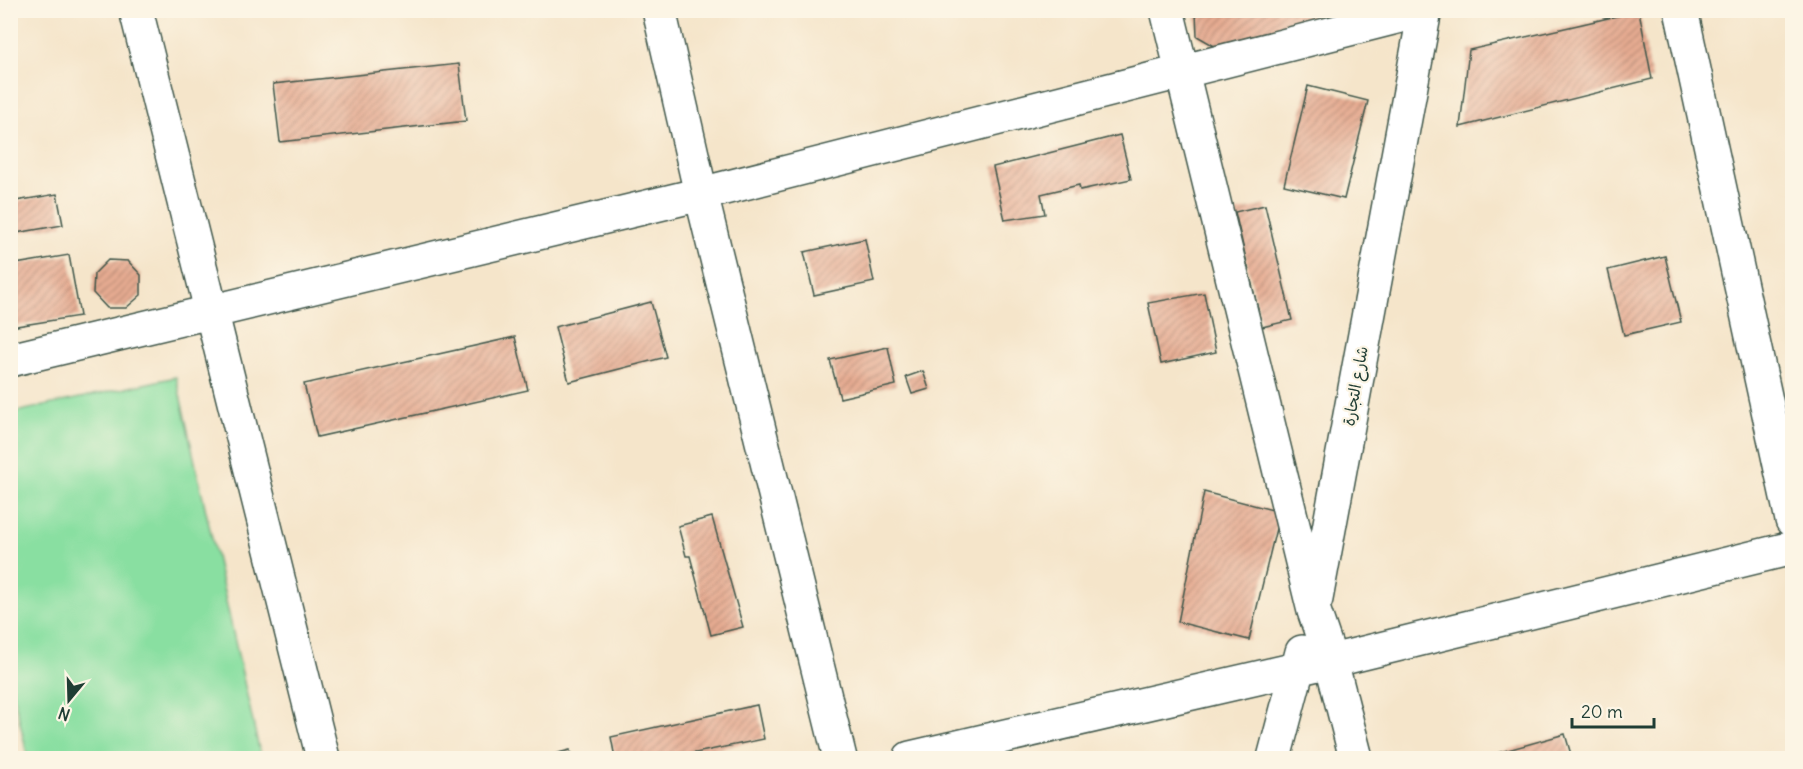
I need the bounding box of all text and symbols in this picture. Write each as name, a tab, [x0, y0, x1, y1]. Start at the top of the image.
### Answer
street label: شارع التجارة	[1338, 345, 1374, 428]
north arrow	[39, 670, 99, 730]
scale bar	[1572, 691, 1654, 729]
text: 20 m	[1581, 700, 1623, 723]
text: N	[56, 703, 73, 725]

